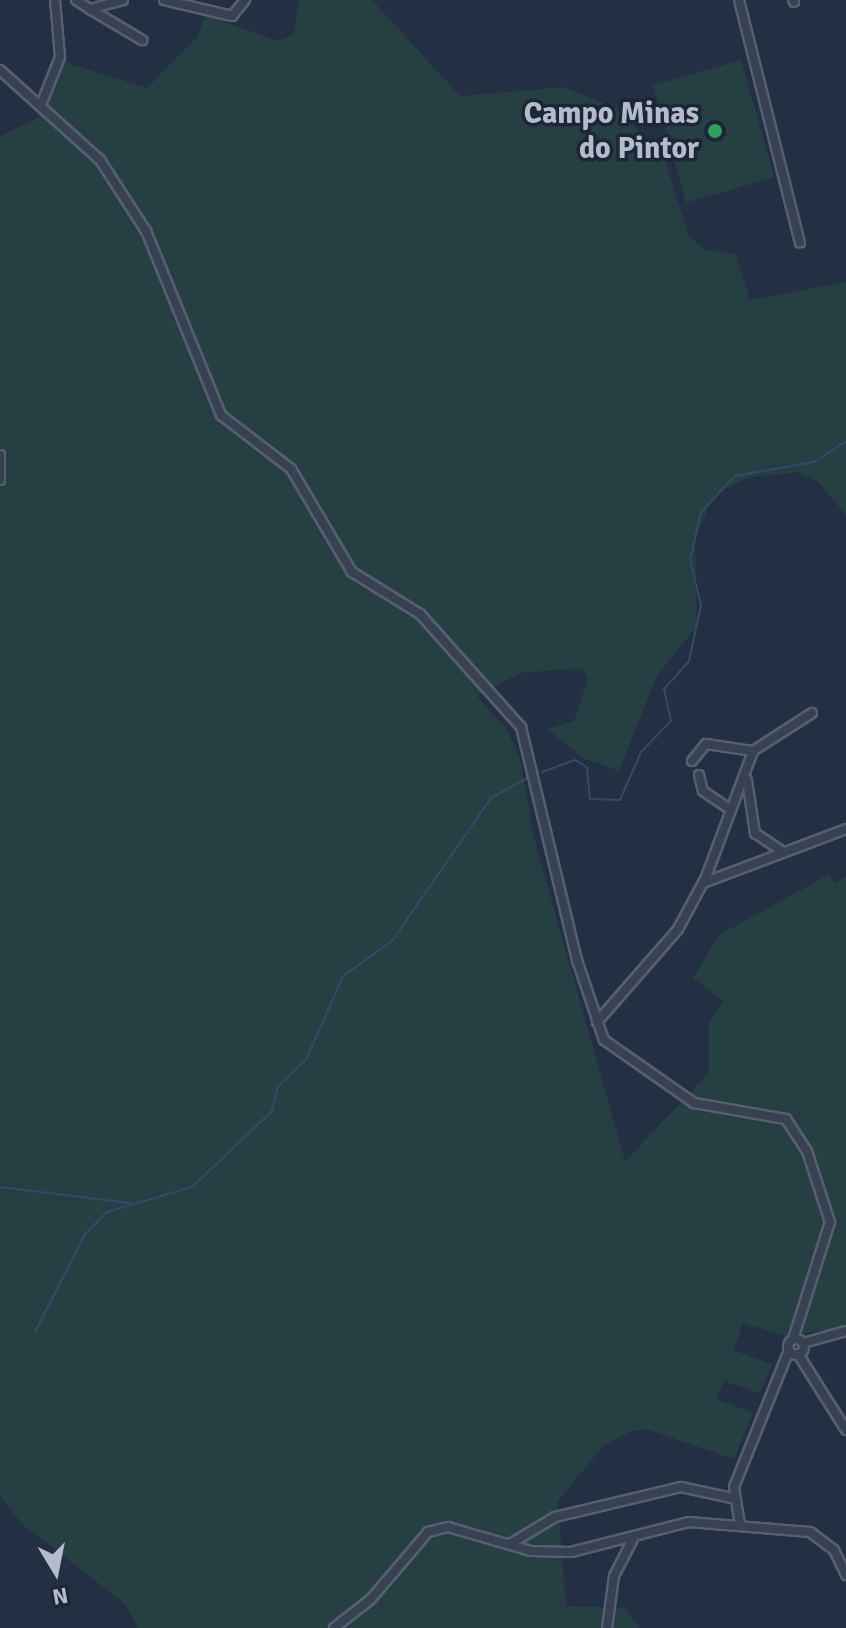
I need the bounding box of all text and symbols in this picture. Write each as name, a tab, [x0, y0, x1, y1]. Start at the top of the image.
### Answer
place label: Campo Minas do Pintor	[524, 96, 699, 166]
marker: Campo Minas do Pintor	[706, 122, 724, 140]
north arrow	[16, 1532, 96, 1612]
text: N	[50, 1582, 70, 1611]

